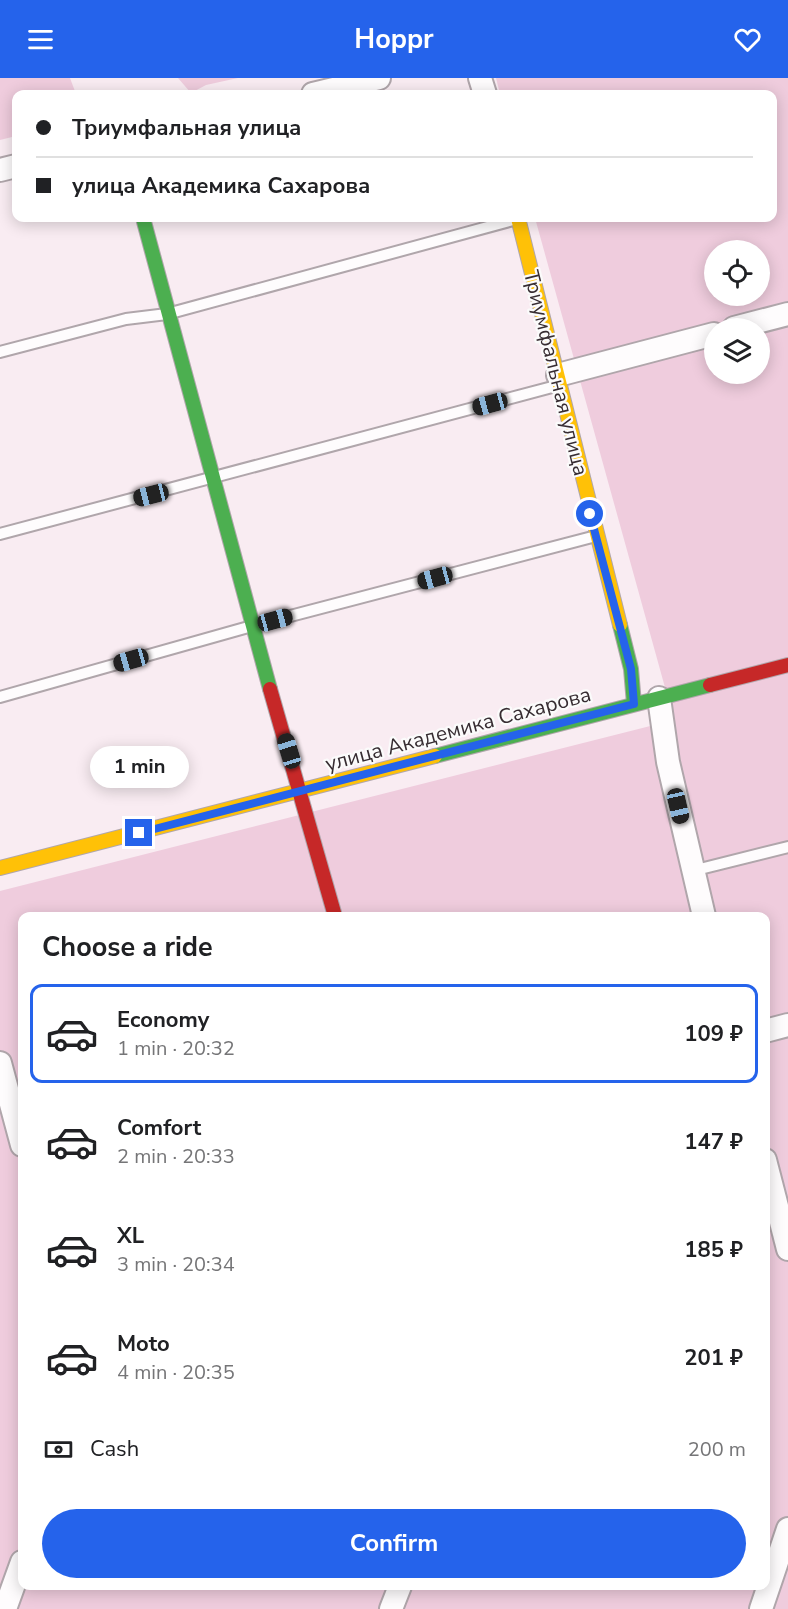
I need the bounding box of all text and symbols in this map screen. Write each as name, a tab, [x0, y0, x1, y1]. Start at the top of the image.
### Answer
text: Hoppr	[354, 21, 434, 58]
icon: menu	[24, 23, 57, 56]
icon: heart	[731, 23, 764, 56]
text: Триумфальная улица	[72, 113, 301, 143]
text: улица Академика Сахарова	[72, 171, 370, 201]
map controls	[704, 240, 770, 384]
button: locate	[704, 240, 770, 306]
street label: Триумфальная улица	[517, 267, 595, 479]
button: layers	[704, 318, 770, 384]
car	[470, 391, 510, 417]
car	[131, 482, 171, 508]
route start	[576, 500, 603, 527]
car	[415, 565, 455, 591]
car	[255, 607, 295, 633]
car	[111, 646, 151, 674]
street label: улица Академика Сахарова	[322, 680, 594, 778]
car	[275, 731, 303, 771]
callout: 1 min	[90, 746, 188, 788]
text: 1 min	[114, 753, 165, 780]
car	[665, 786, 691, 826]
route end	[125, 819, 152, 846]
text: Choose a ride	[42, 929, 213, 966]
text: Economy	[117, 1005, 209, 1035]
icon: car	[45, 1007, 99, 1061]
text: 109 ₽	[684, 1019, 743, 1049]
text: 1 min · 20:32	[117, 1035, 235, 1062]
text: Comfort	[117, 1113, 201, 1143]
icon: car	[45, 1115, 99, 1169]
text: 147 ₽	[684, 1127, 743, 1157]
text: 2 min · 20:33	[117, 1143, 235, 1170]
text: XL	[117, 1221, 144, 1251]
icon: car	[45, 1223, 99, 1277]
text: 185 ₽	[684, 1235, 743, 1265]
text: 3 min · 20:34	[117, 1251, 235, 1278]
text: Moto	[117, 1329, 170, 1359]
icon: car	[45, 1331, 99, 1385]
text: 201 ₽	[684, 1343, 743, 1373]
text: 4 min · 20:35	[117, 1359, 235, 1386]
icon: cash	[42, 1433, 75, 1466]
text: Cash	[90, 1434, 139, 1464]
text: 200 m	[688, 1436, 746, 1463]
button: Confirm	[42, 1509, 746, 1578]

